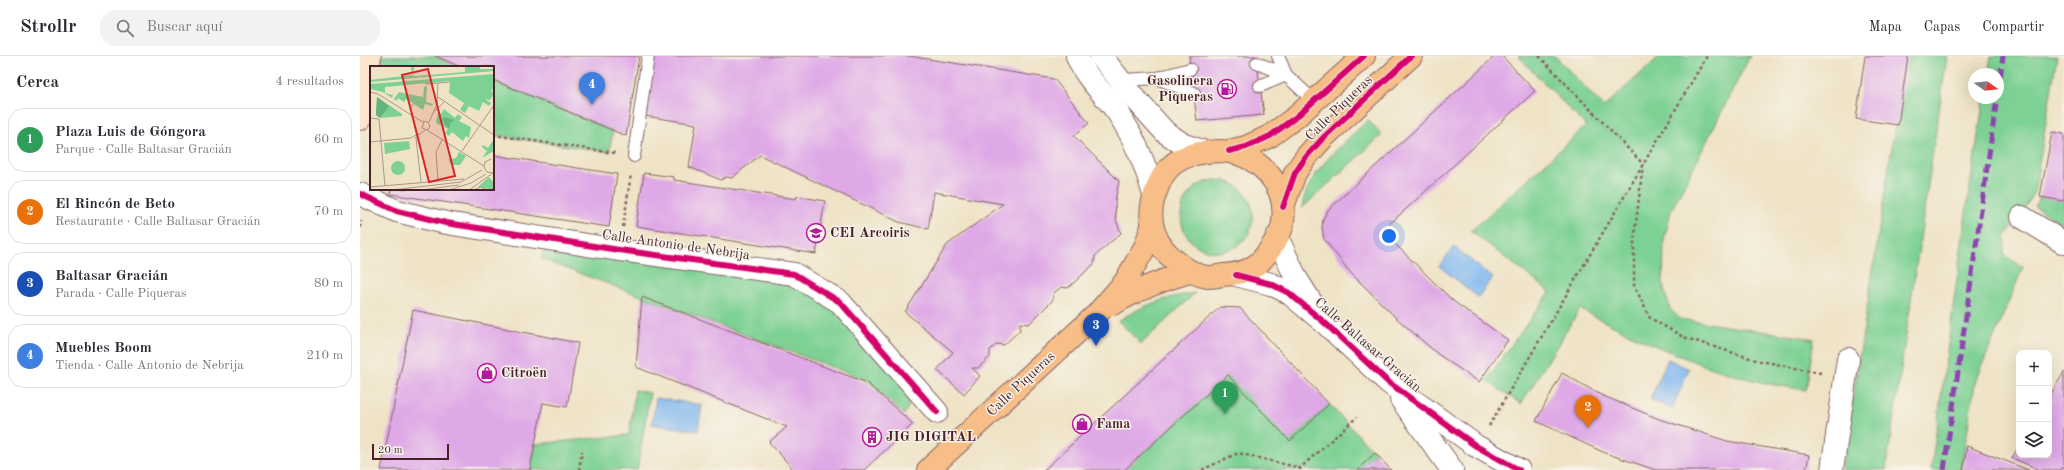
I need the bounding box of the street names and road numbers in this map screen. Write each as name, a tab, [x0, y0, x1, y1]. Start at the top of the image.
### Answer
street label: Calle Piqueras	[1303, 73, 1375, 143]
street label: Calle Antonio de Nebrija	[601, 228, 751, 262]
street label: Calle Baltasar Gracián	[1312, 295, 1424, 395]
street label: Calle Piqueras	[984, 349, 1058, 419]

